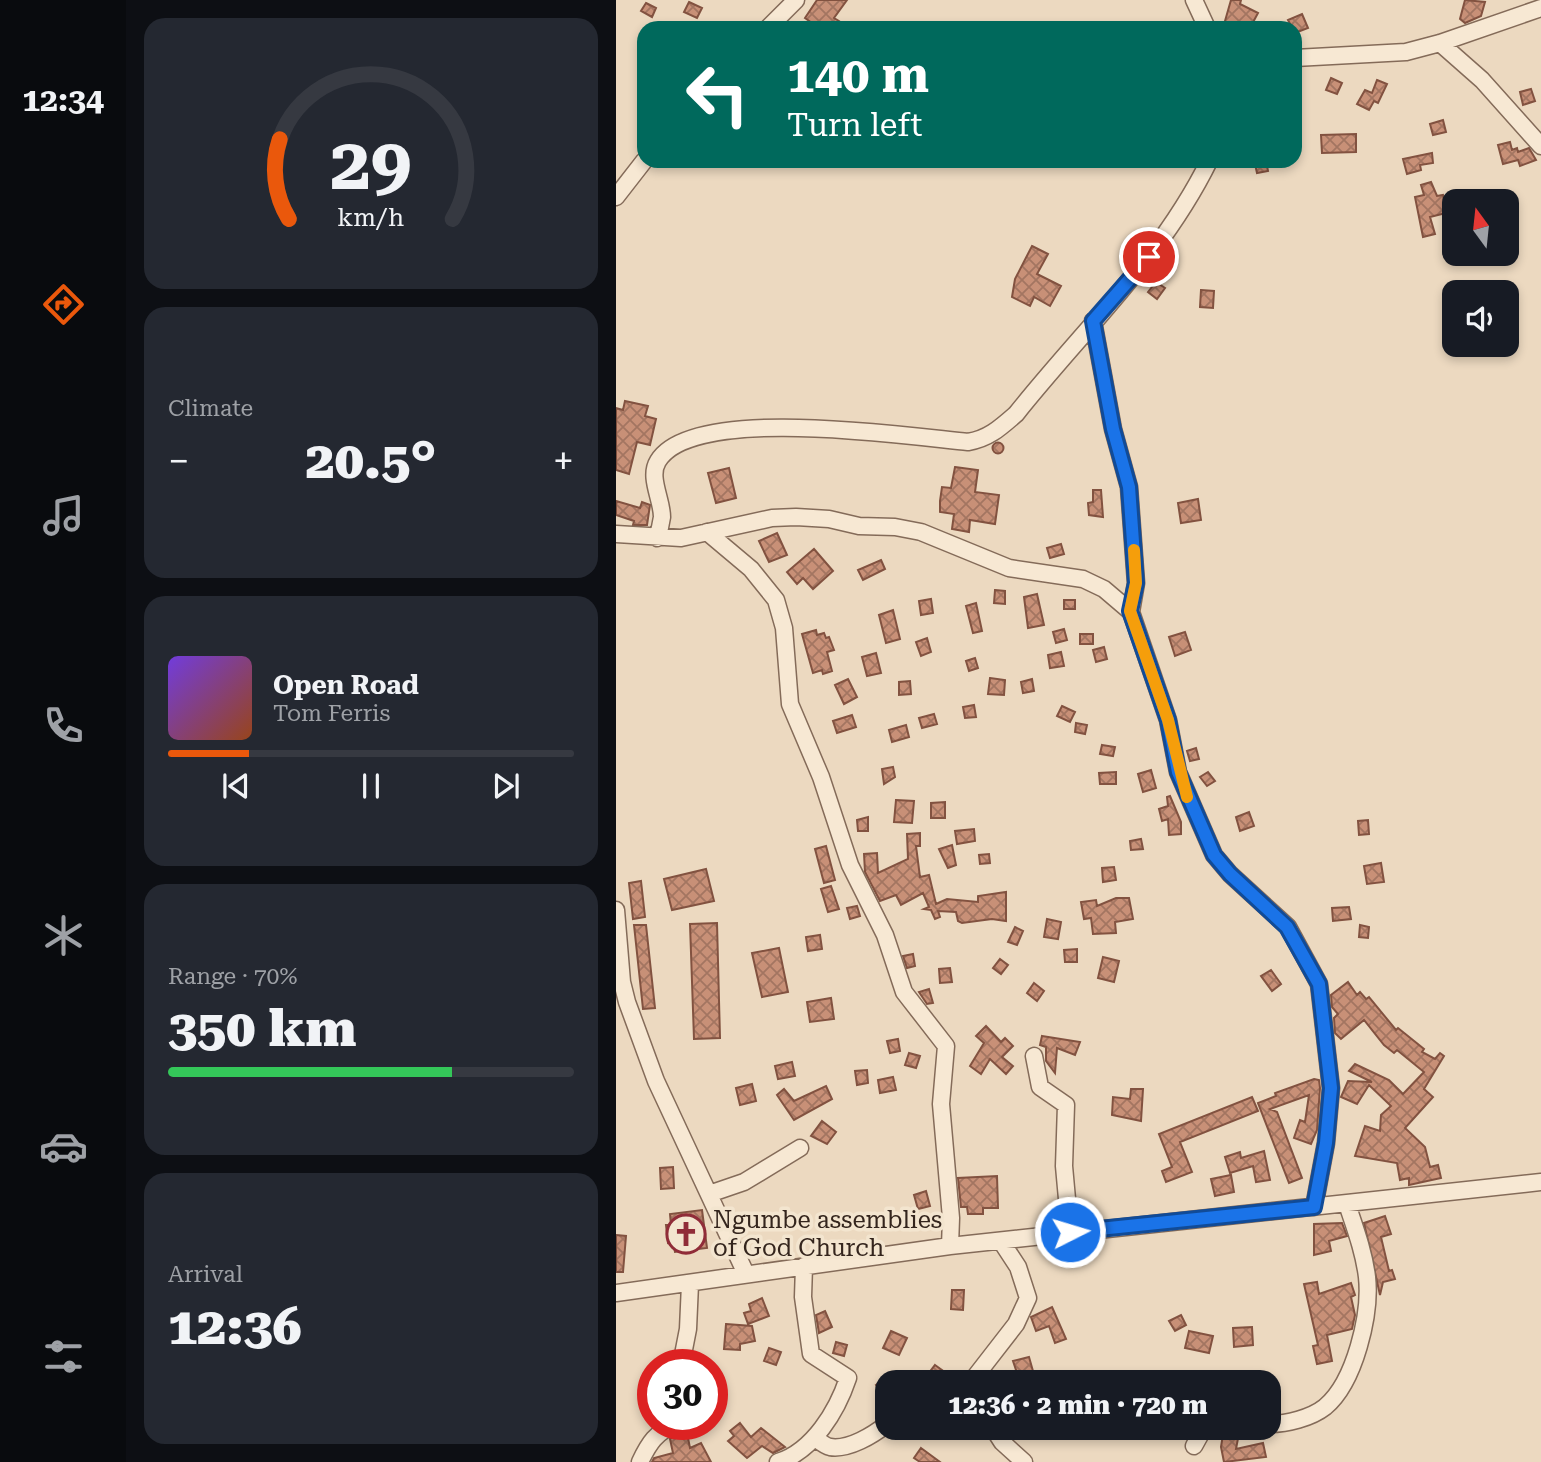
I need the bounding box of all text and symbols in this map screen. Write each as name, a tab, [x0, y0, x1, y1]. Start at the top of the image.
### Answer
text: 140 m	[787, 47, 929, 104]
icon: left	[672, 49, 763, 140]
text: 12:34	[22, 81, 104, 119]
text: Turn left	[787, 106, 922, 144]
text: 29	[330, 123, 412, 208]
north arrow	[1442, 189, 1519, 266]
map controls	[1442, 189, 1519, 357]
text: km/h	[338, 203, 404, 232]
pin	[1119, 227, 1179, 287]
icon: arrive	[1130, 238, 1168, 276]
icon: directions	[39, 280, 88, 329]
button: sound	[1442, 280, 1519, 357]
text: Climate	[168, 395, 253, 422]
text: 20.5°	[306, 430, 436, 491]
text: −	[168, 439, 189, 483]
text: +	[553, 439, 574, 483]
icon: music	[39, 491, 88, 540]
text: Open Road	[273, 670, 419, 700]
text: Tom Ferris	[273, 700, 390, 727]
icon: phone	[39, 701, 88, 750]
icon: previous	[217, 767, 255, 805]
icon: pause	[352, 767, 390, 805]
icon: next	[487, 767, 525, 805]
icon: climate	[39, 911, 88, 960]
text: Range · 70%	[168, 963, 297, 990]
text: 350 km	[168, 998, 356, 1059]
icon: car	[39, 1122, 88, 1171]
position arrow	[1033, 1195, 1107, 1269]
place label: Ngumbe assemblies of God Church	[713, 1206, 942, 1262]
church icon: Ngumbe assemblies of God Church	[665, 1213, 707, 1255]
text: Arrival	[168, 1261, 243, 1288]
text: 12:36	[168, 1296, 302, 1357]
icon: filters	[39, 1332, 88, 1381]
speed limit sign: 30	[637, 1349, 728, 1440]
text: 12:36 · 2 min · 720 m	[948, 1390, 1208, 1420]

